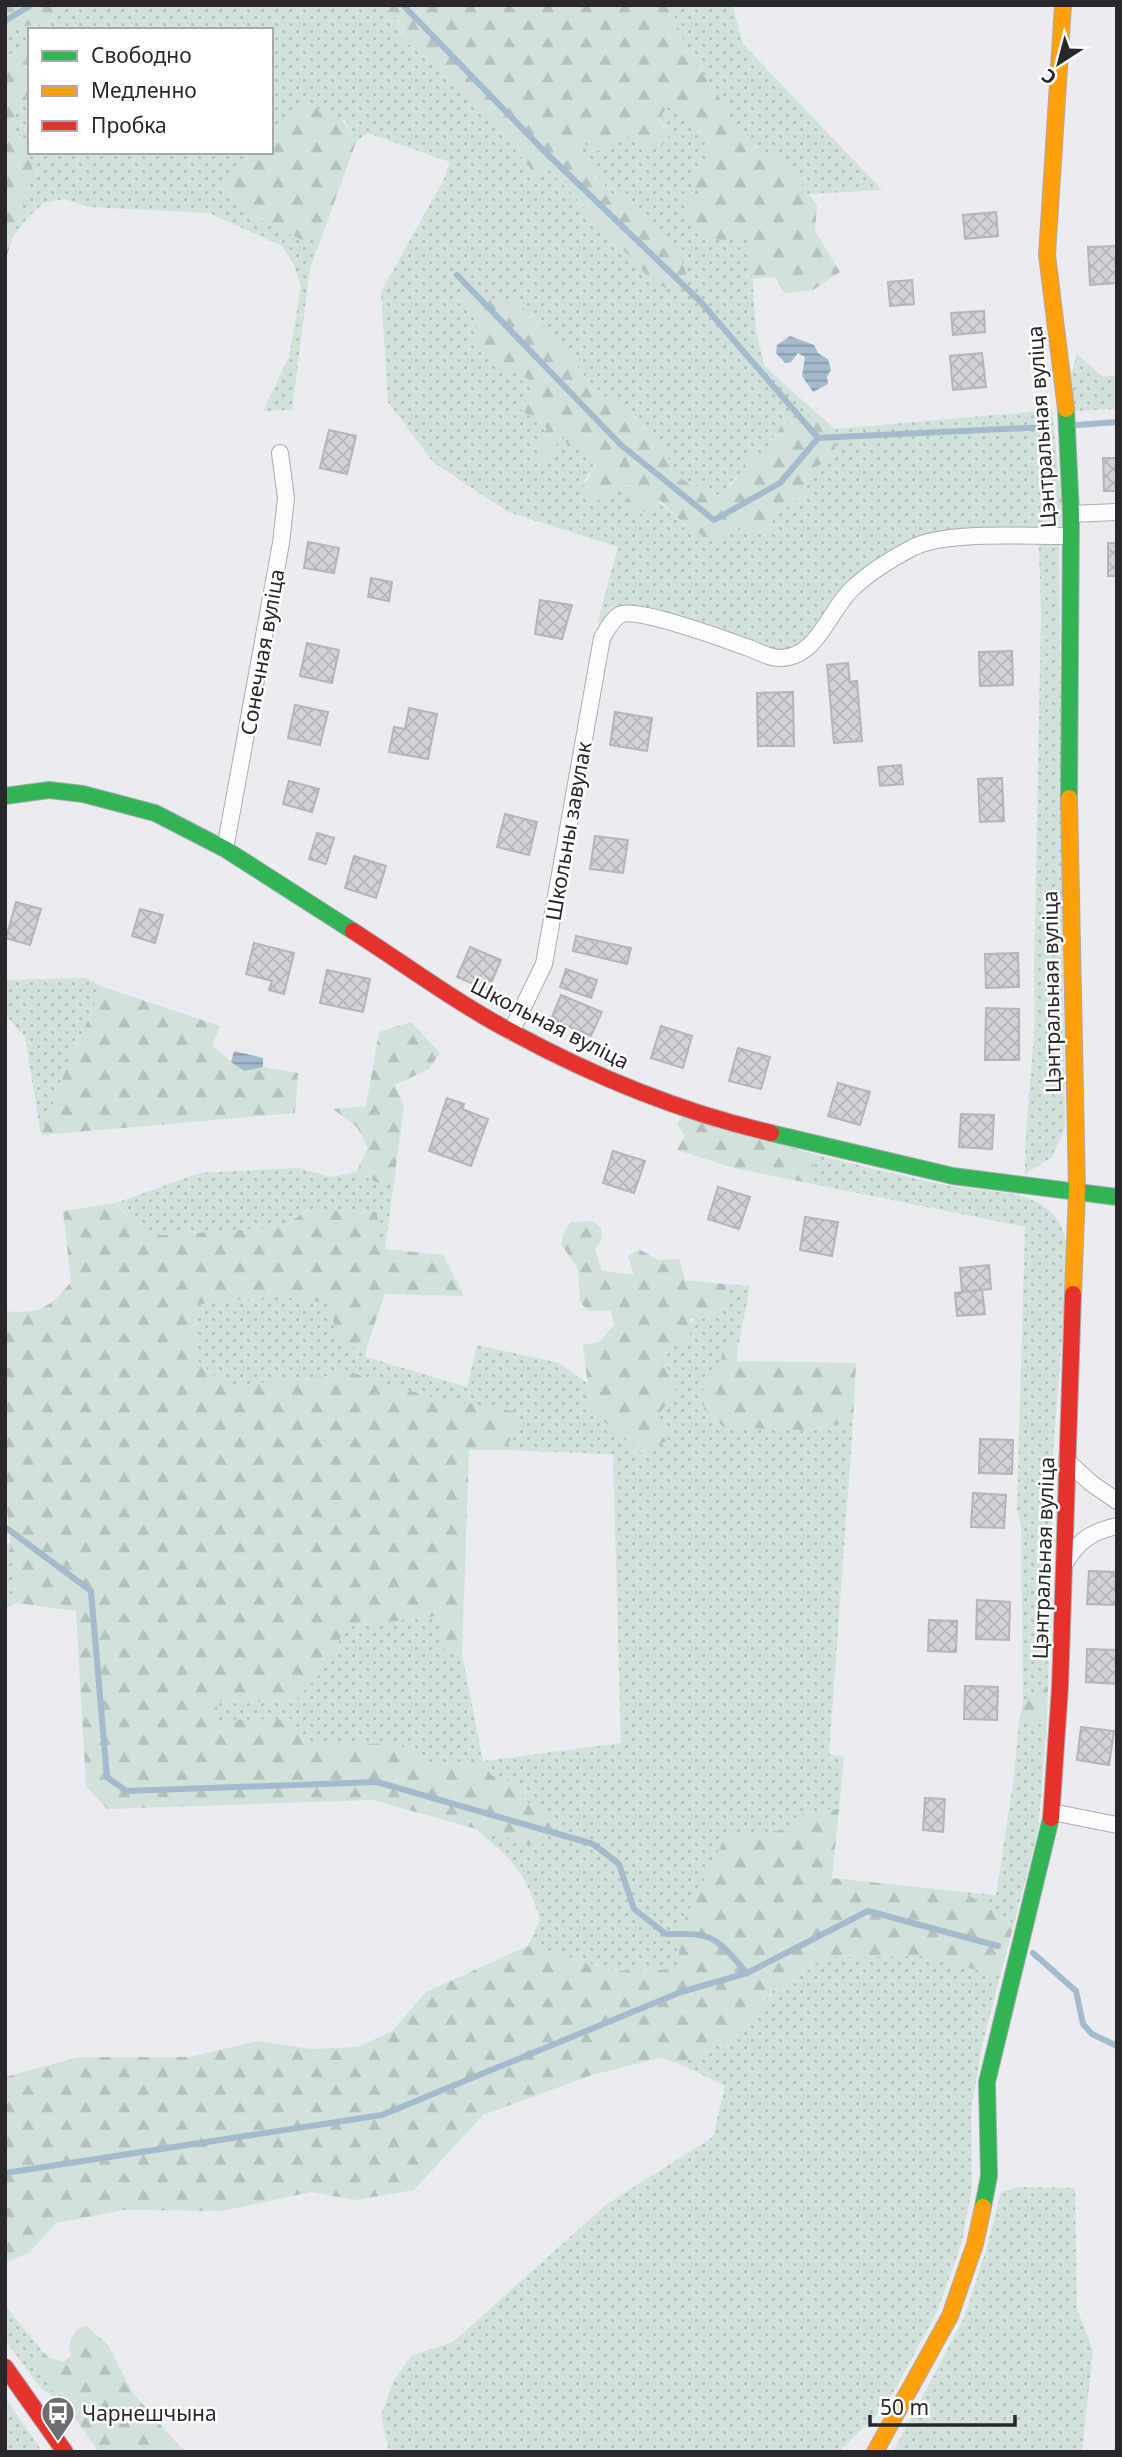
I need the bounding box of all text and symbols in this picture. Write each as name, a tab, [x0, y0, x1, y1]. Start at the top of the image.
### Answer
legend	[28, 28, 273, 154]
north arrow	[1024, 28, 1094, 98]
text: Свободно	[91, 41, 192, 69]
text: С	[1036, 63, 1062, 91]
text: Медленно	[91, 76, 197, 104]
text: Пробка	[91, 111, 167, 139]
street label: Цэнтральная вуліца	[1020, 325, 1062, 529]
street label: Сонечная вуліца	[234, 567, 290, 737]
street label: Школьны завулак	[538, 739, 598, 923]
street label: Цэнтральная вуліца	[1035, 891, 1067, 1093]
street label: Школьная вуліца	[466, 971, 634, 1075]
street label: Цэнтральная вуліца	[1025, 1456, 1061, 1660]
scale bar	[870, 2384, 1015, 2428]
text: 50 m	[880, 2393, 929, 2421]
bus stop icon: Чарнешчына	[39, 2394, 77, 2443]
place label: Чарнешчына	[82, 2399, 217, 2427]

